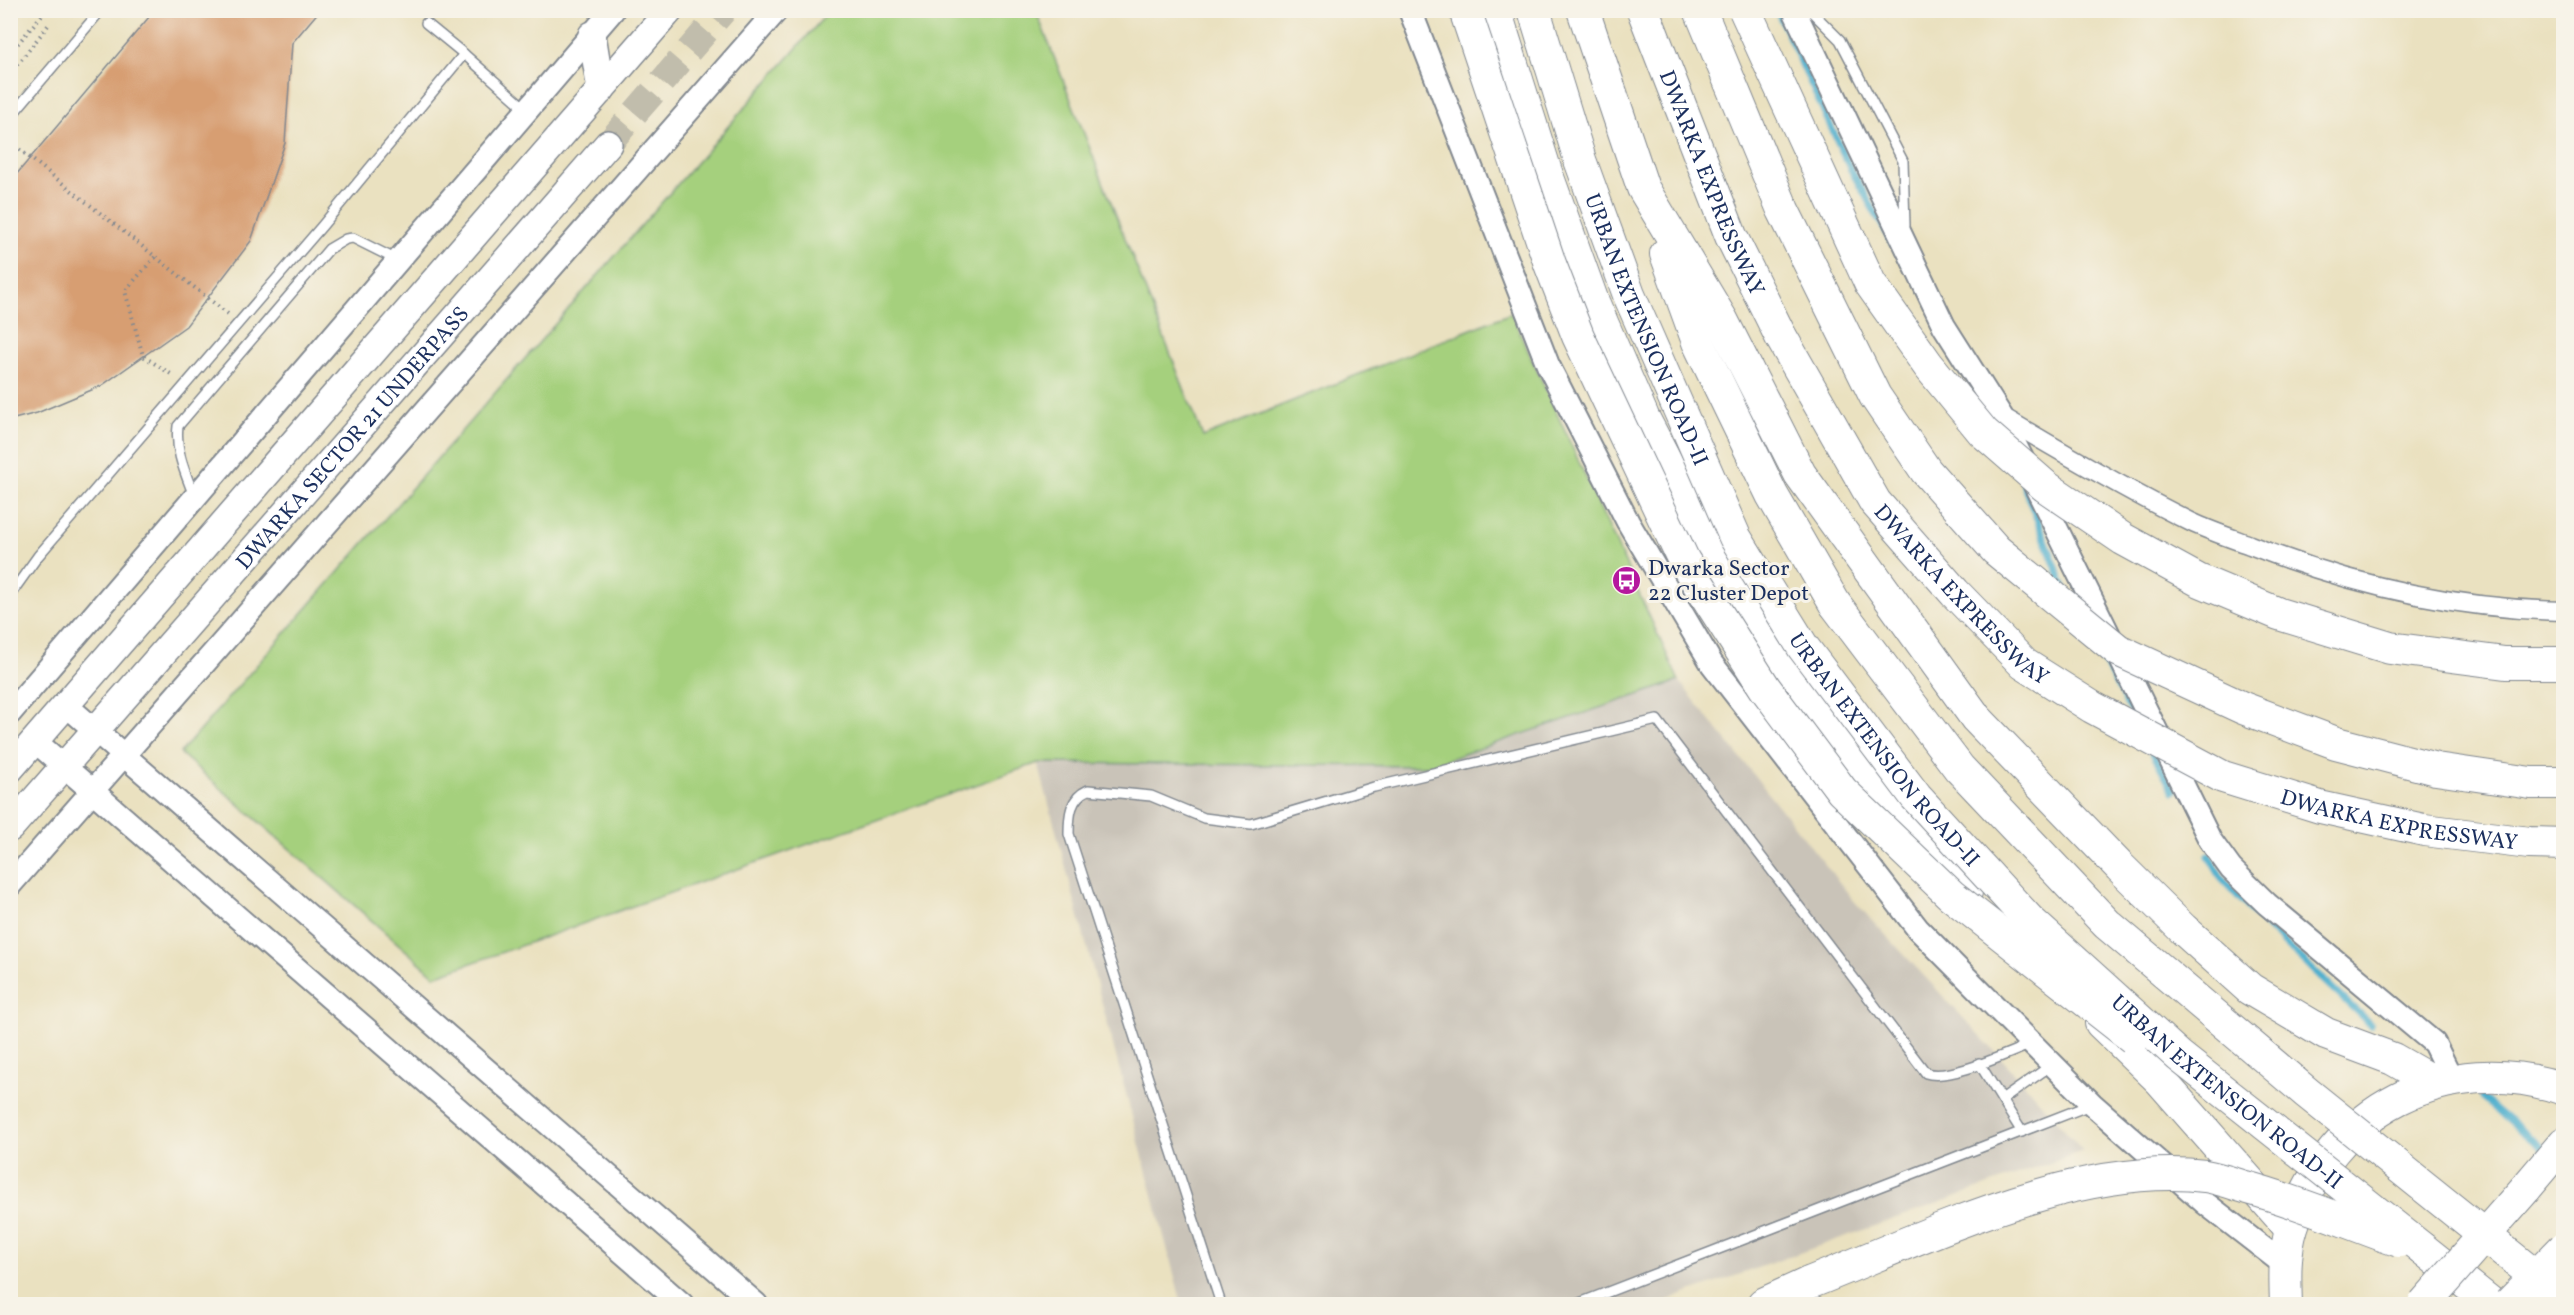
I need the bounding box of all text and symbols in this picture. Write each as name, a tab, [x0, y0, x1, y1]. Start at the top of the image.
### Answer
street label: DWARKA EXPRESSWAY	[1650, 66, 1771, 302]
street label: URBAN EXTENSION ROAD-II	[1575, 190, 1715, 471]
street label: DWARKA SECTOR 21 UNDERPASS	[230, 300, 477, 577]
street label: DWARKA EXPRESSWAY	[1866, 498, 2054, 694]
place label: Dwarka Sector 22 Cluster Depot	[1648, 554, 1809, 610]
bus stop icon: Dwarka Sector 22 Cluster Depot	[1611, 564, 1643, 596]
street label: URBAN EXTENSION ROAD-II	[1780, 627, 1986, 875]
street label: DWARKA EXPRESSWAY	[2276, 783, 2519, 859]
street label: URBAN EXTENSION ROAD-II	[2103, 988, 2348, 1198]

